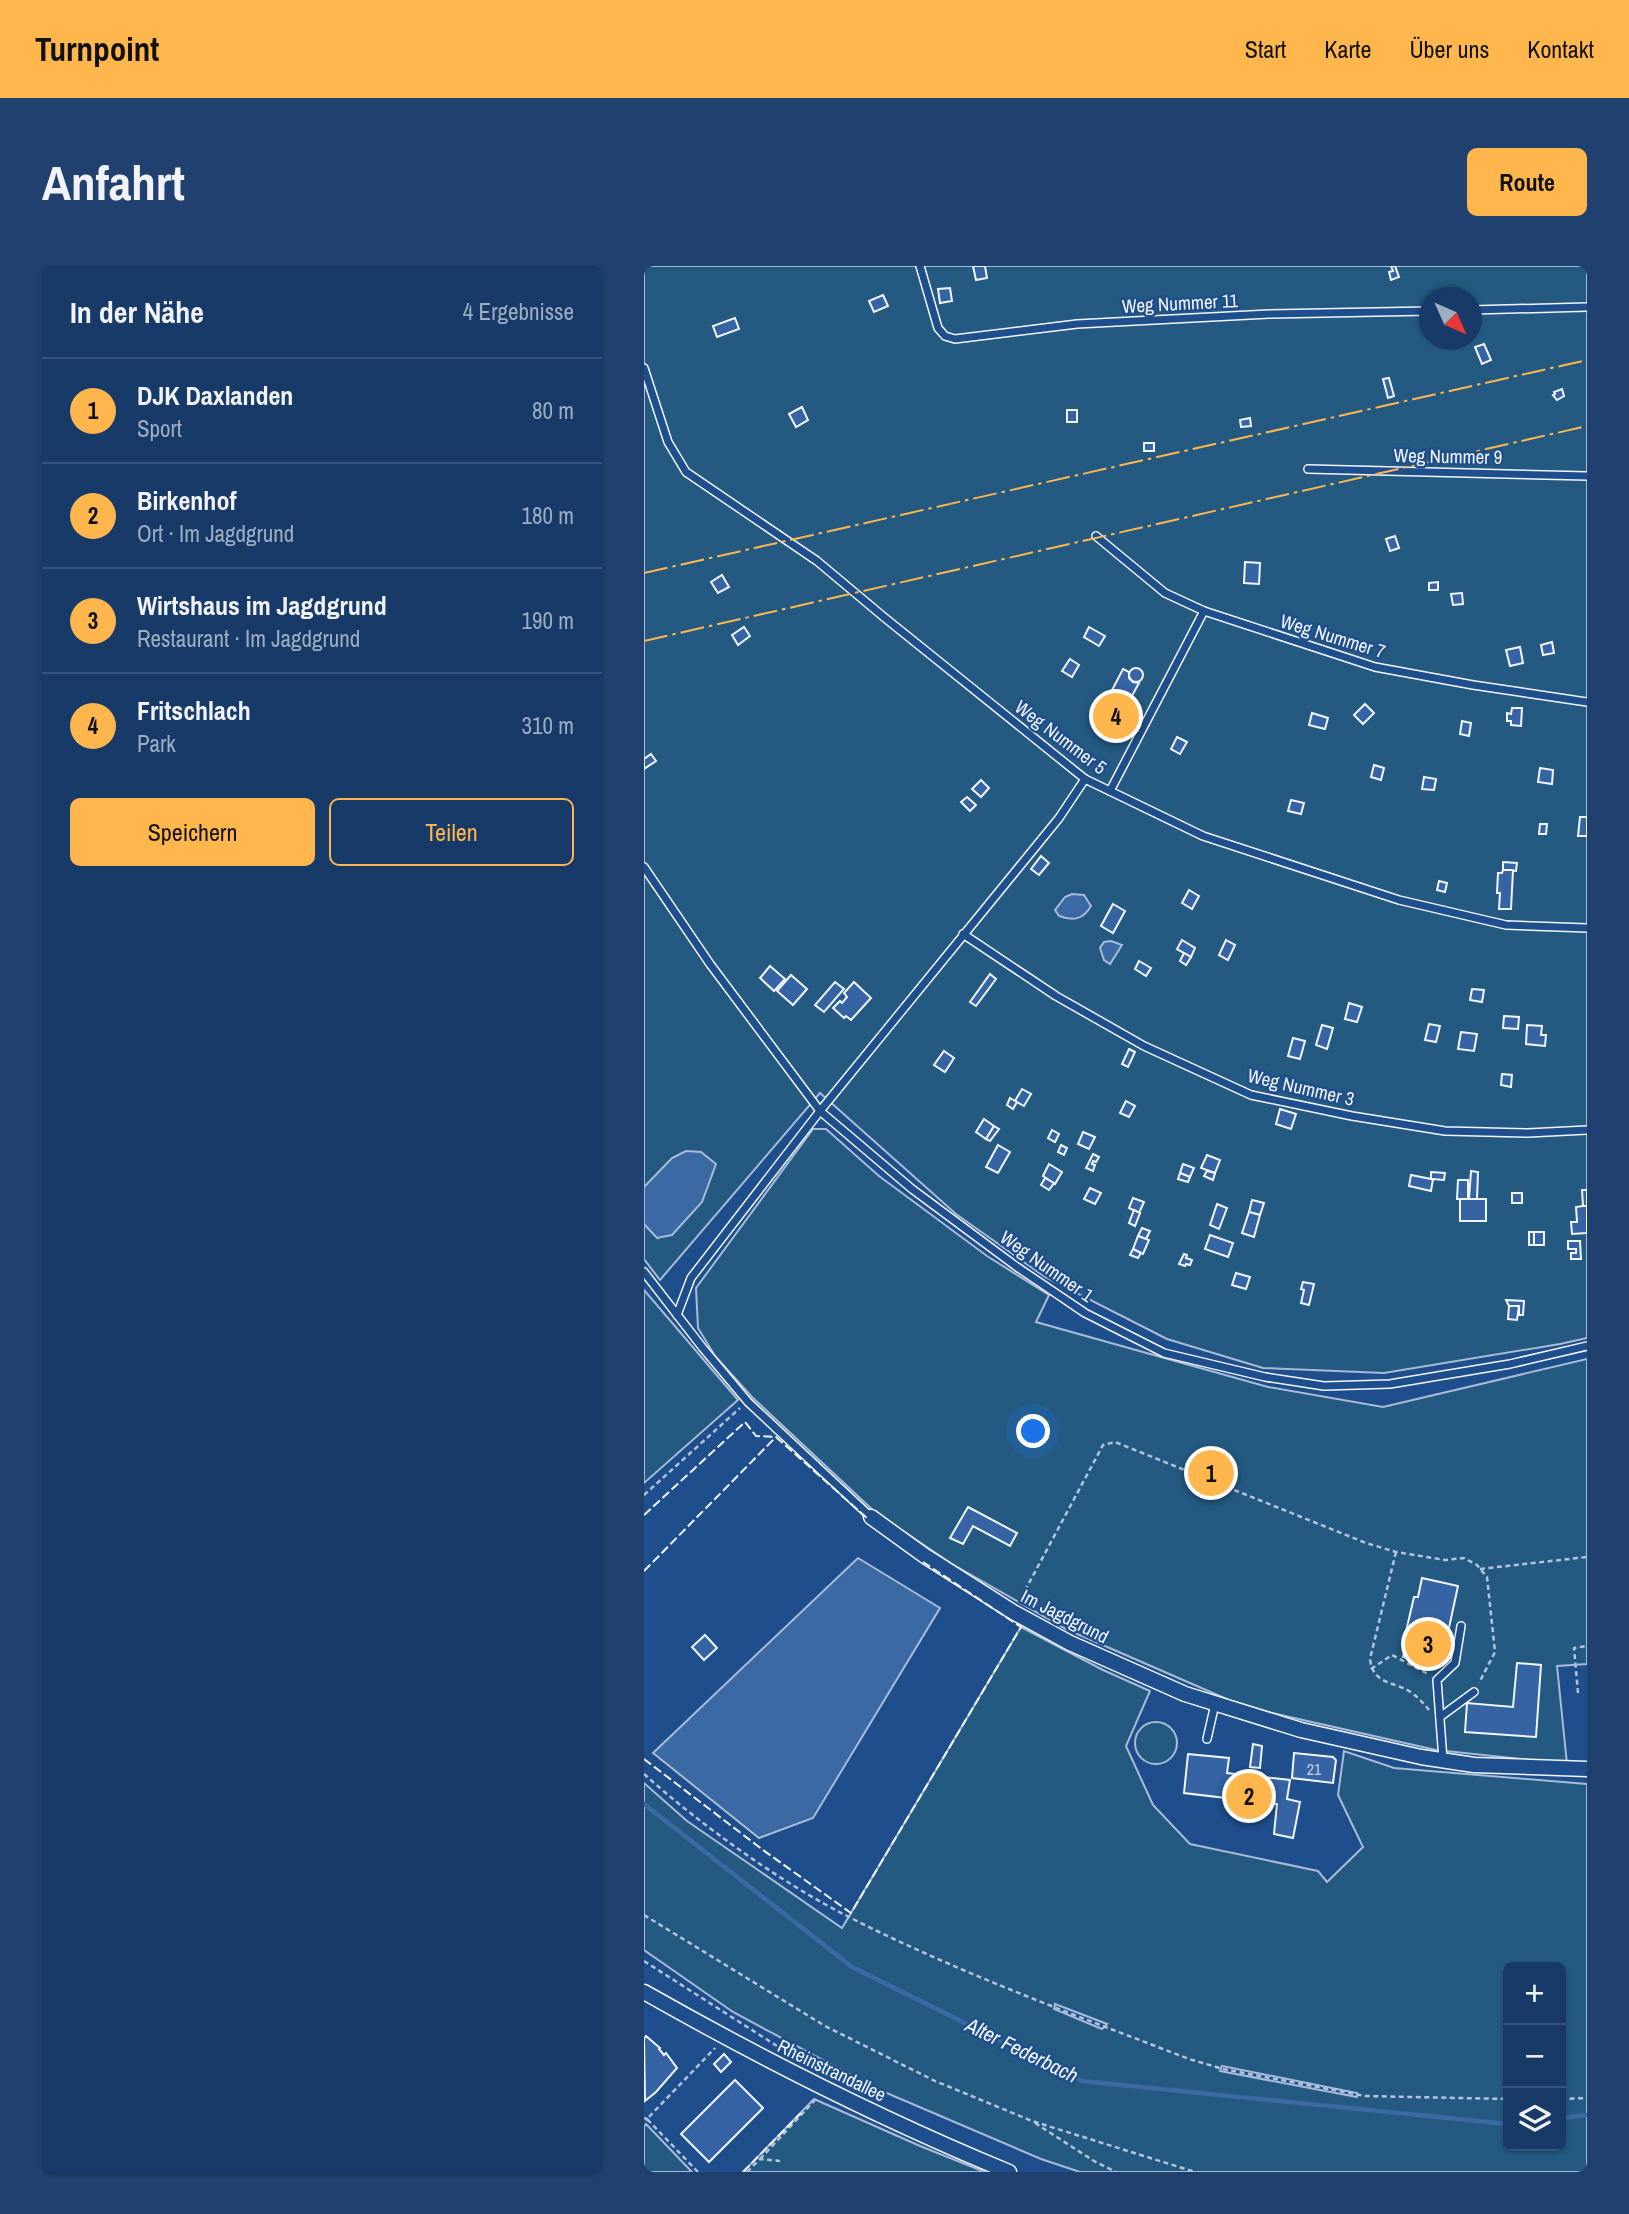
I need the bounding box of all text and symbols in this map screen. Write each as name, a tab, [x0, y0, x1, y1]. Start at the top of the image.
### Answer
text: Turnpoint	[35, 27, 159, 71]
text: Start	[1245, 33, 1286, 65]
text: Karte	[1324, 33, 1371, 65]
text: Über uns	[1409, 33, 1489, 65]
text: Kontakt	[1527, 33, 1594, 65]
button: Route	[1467, 148, 1587, 216]
text: Anfahrt	[42, 149, 185, 215]
street label: Weg Nummer 11	[1121, 287, 1239, 319]
north arrow	[1419, 287, 1482, 350]
text: In der Nähe	[70, 292, 204, 332]
text: 4 Ergebnisse	[463, 296, 574, 327]
text: DJK Daxlanden	[137, 378, 293, 413]
text: 1	[88, 395, 98, 426]
text: 80 m	[532, 395, 574, 426]
text: Sport	[137, 413, 182, 444]
street label: Weg Nummer 9	[1393, 442, 1503, 470]
text: Birkenhof	[137, 483, 237, 518]
text: 2	[88, 500, 98, 531]
text: 180 m	[522, 500, 574, 531]
text: Ort · Im Jagdgrund	[137, 518, 294, 549]
text: Wirtshaus im Jagdgrund	[137, 588, 387, 623]
text: 3	[88, 605, 98, 636]
text: 190 m	[522, 605, 574, 636]
street label: Weg Nummer 7	[1277, 608, 1389, 664]
text: Restaurant · Im Jagdgrund	[137, 623, 360, 654]
pin: 4	[1093, 690, 1139, 742]
text: Fritschlach	[137, 693, 251, 728]
street label: Weg Nummer 5	[1010, 694, 1113, 780]
text: 4	[88, 710, 98, 741]
text: 310 m	[522, 710, 574, 741]
text: Park	[137, 728, 176, 759]
button: Speichern	[70, 798, 315, 866]
button: Teilen	[329, 798, 574, 866]
street label: Weg Nummer 3	[1245, 1062, 1357, 1112]
street label: Weg Nummer 1	[995, 1224, 1099, 1308]
your location	[1016, 1414, 1050, 1448]
pin: 1	[1188, 1447, 1234, 1499]
street label: Im Jagdgrund	[1017, 1583, 1113, 1649]
pin: 3	[1405, 1618, 1451, 1670]
house number: 21	[1307, 1758, 1322, 1780]
pin: 2	[1226, 1770, 1272, 1822]
map controls	[1503, 1962, 1566, 2151]
button: +	[1503, 1962, 1566, 2025]
water label: Alter Federbach	[960, 2010, 1083, 2090]
button: −	[1503, 2025, 1566, 2088]
street label: Rheinstrandallee	[773, 2032, 891, 2108]
button: layers	[1503, 2088, 1566, 2151]

